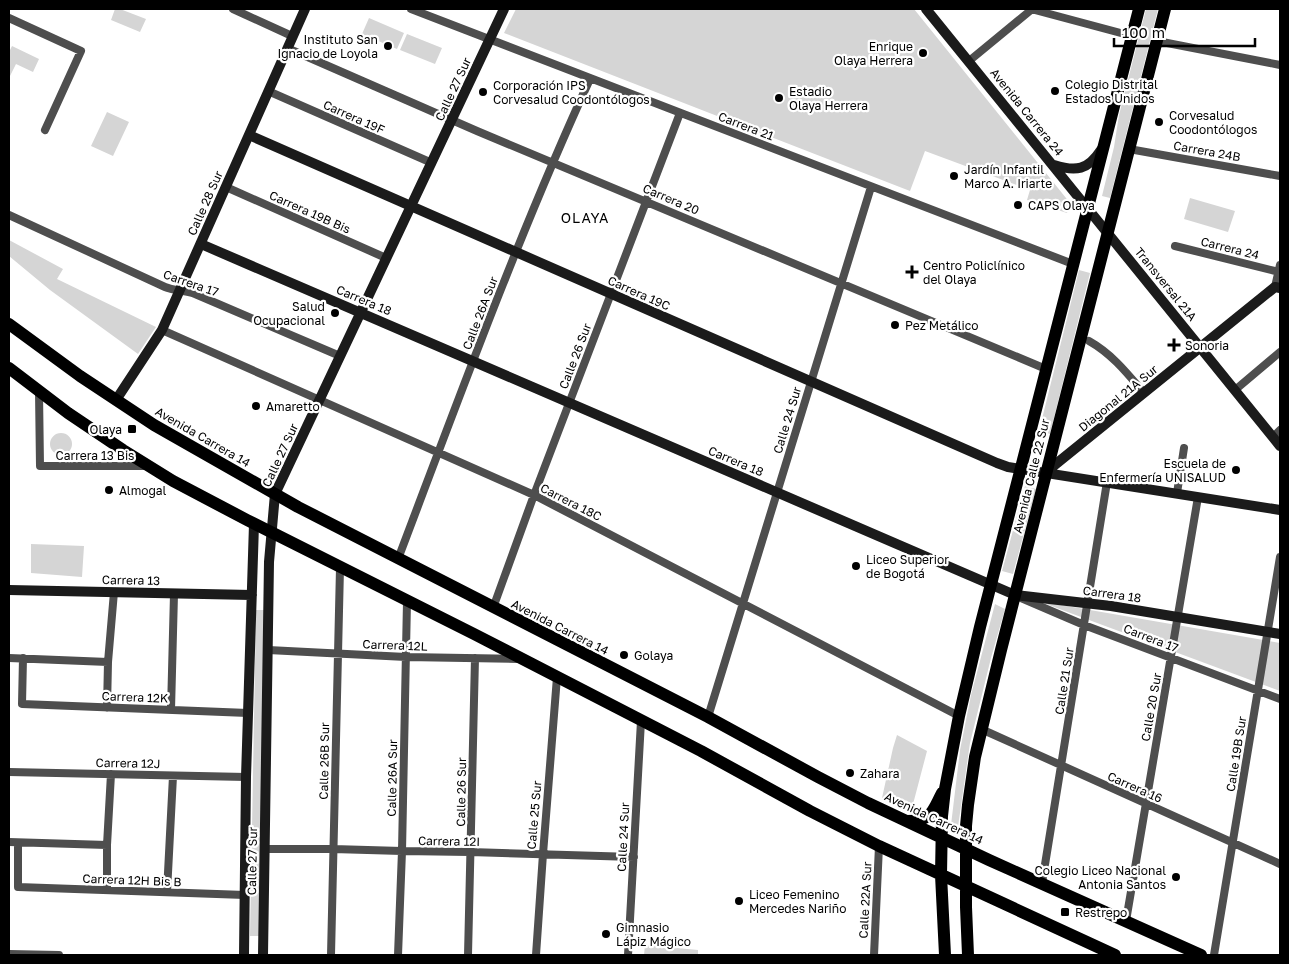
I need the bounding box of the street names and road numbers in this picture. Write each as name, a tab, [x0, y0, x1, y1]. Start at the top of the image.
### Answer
street label: Calle 27 Sur	[432, 55, 474, 123]
street label: Avenida Carrera 24	[987, 65, 1067, 159]
street label: Carrera 19F	[321, 97, 387, 137]
street label: Carrera 21	[716, 109, 776, 144]
street label: Carrera 24B	[1172, 138, 1242, 164]
street label: Calle 28 Sur	[184, 168, 226, 238]
street label: Carrera 20	[641, 180, 701, 218]
street label: Carrera 19B Bis	[267, 187, 353, 237]
street label: Carrera 24	[1199, 233, 1261, 263]
street label: Transversal 21A	[1132, 244, 1200, 324]
street label: Carrera 17	[161, 267, 221, 299]
street label: Carrera 19C	[605, 273, 673, 313]
street label: Calle 26A Sur	[459, 274, 501, 352]
street label: Carrera 18	[334, 282, 394, 318]
street label: Calle 26 Sur	[556, 321, 595, 391]
street label: Diagonal 21A Sur	[1075, 361, 1161, 434]
street label: Calle 24 Sur	[770, 384, 804, 455]
street label: Avenida Carrera 14	[153, 404, 253, 470]
street label: Avenida Calle 22 Sur	[1010, 417, 1053, 535]
street label: Calle 27 Sur	[259, 421, 301, 489]
street label: Carrera 18	[706, 443, 766, 479]
street label: Carrera 13 Bis	[56, 448, 134, 463]
street label: Carrera 18C	[538, 480, 604, 524]
street label: Carrera 13	[102, 572, 160, 588]
street label: Carrera 18	[1082, 582, 1142, 606]
street label: Avenida Carrera 14	[509, 596, 611, 658]
street label: Carrera 17	[1121, 621, 1181, 655]
street label: Carrera 12L	[362, 636, 428, 654]
street label: Calle 21 Sur	[1051, 646, 1077, 716]
street label: Calle 20 Sur	[1138, 671, 1164, 743]
street label: Carrera 12K	[101, 688, 169, 706]
street label: Calle 19B Sur	[1223, 715, 1249, 793]
street label: Calle 26B Sur	[316, 722, 332, 800]
street label: Calle 26A Sur	[384, 739, 400, 817]
street label: Carrera 12J	[95, 755, 161, 771]
street label: Calle 26 Sur	[453, 757, 469, 827]
street label: Carrera 16	[1105, 768, 1165, 806]
street label: Calle 25 Sur	[524, 780, 545, 850]
street label: Avenida Carrera 14	[882, 789, 986, 847]
street label: Calle 24 Sur	[614, 802, 632, 872]
street label: Calle 27 Sur	[244, 826, 260, 895]
street label: Carrera 12I	[418, 833, 480, 849]
street label: Calle 22A Sur	[855, 861, 875, 939]
street label: Carrera 12H Bis B	[82, 871, 182, 889]

